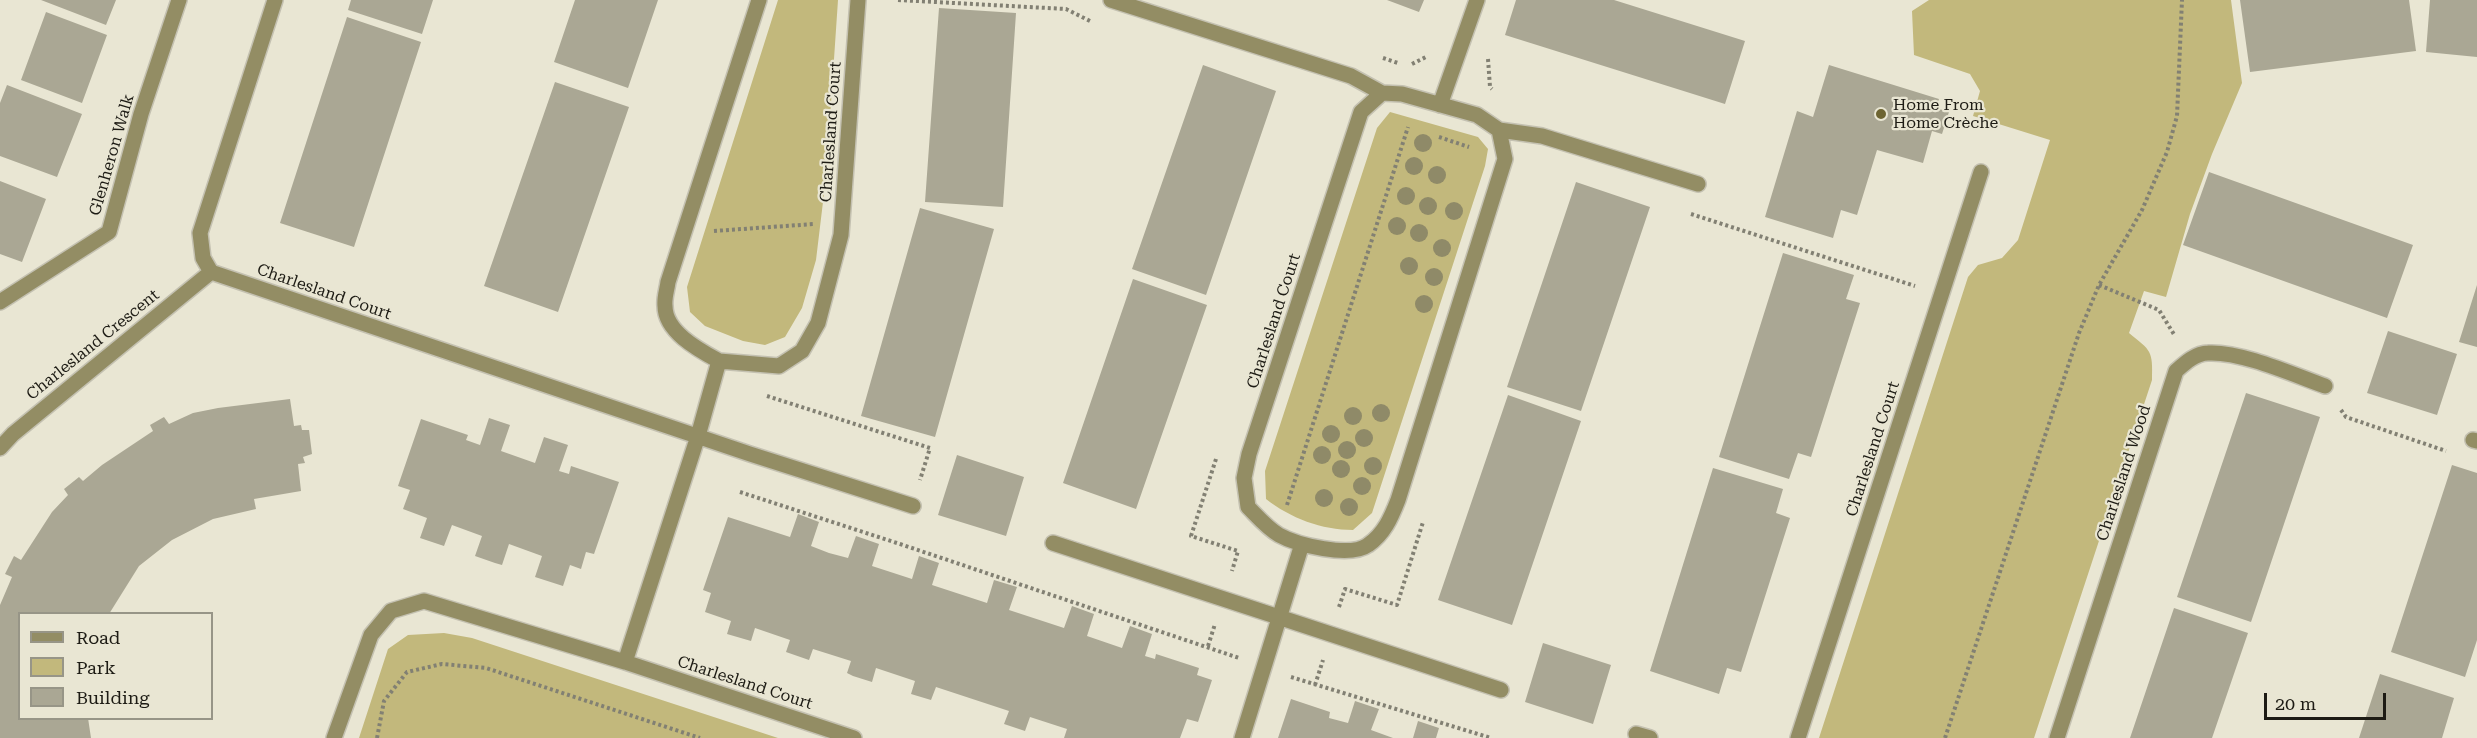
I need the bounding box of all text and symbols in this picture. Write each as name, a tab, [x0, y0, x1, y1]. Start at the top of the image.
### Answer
street label: Charlesland Court	[817, 61, 845, 203]
street label: Glenheron Walk	[86, 92, 138, 218]
place label: Home From Home Crèche	[1893, 95, 1998, 133]
marker: Home From Home Crèche	[1874, 107, 1888, 121]
street label: Charlesland Court	[1243, 251, 1305, 391]
street label: Charlesland Court	[254, 260, 394, 324]
street label: Charlesland Crescent	[23, 286, 163, 404]
street label: Charlesland Court	[1842, 379, 1904, 519]
street label: Charlesland Wood	[2093, 402, 2155, 544]
legend	[18, 612, 213, 720]
text: Road	[76, 627, 120, 648]
street label: Charlesland Court	[675, 652, 815, 714]
text: Park	[76, 657, 116, 678]
scale bar	[2267, 681, 2388, 719]
text: Building	[76, 687, 150, 708]
text: 20 m	[2275, 693, 2316, 714]

